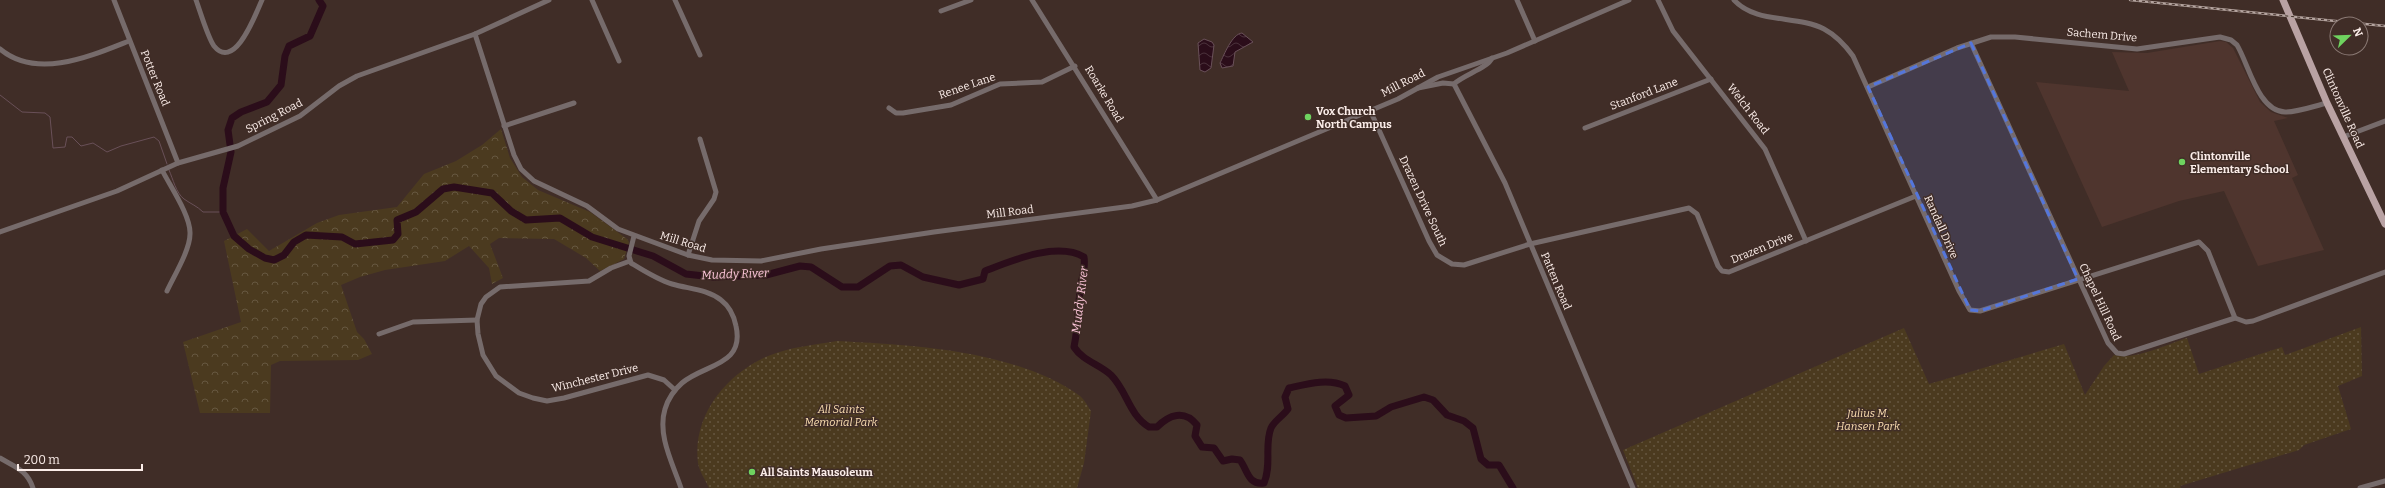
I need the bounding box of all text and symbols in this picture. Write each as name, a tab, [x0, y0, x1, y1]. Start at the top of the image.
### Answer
north arrow	[2329, 16, 2369, 56]
street label: Sachem Drive	[2066, 25, 2138, 45]
text: N	[2350, 26, 2366, 39]
street label: Potter Road	[138, 48, 172, 108]
street label: Roarke Road	[1082, 63, 1126, 125]
street label: Mill Road	[1379, 66, 1428, 100]
street label: Clintonville Road	[2319, 66, 2367, 151]
street label: Renee Lane	[937, 70, 997, 102]
street label: Stanford Lane	[1608, 75, 1680, 113]
street label: Welch Road	[1724, 81, 1772, 137]
street label: Spring Road	[243, 96, 305, 136]
place label: Vox Church North Campus	[1316, 105, 1392, 131]
marker: Vox Church North Campus	[1303, 112, 1313, 122]
place label: Clintonville Elementary School	[2190, 150, 2289, 176]
street label: Drazen Drive South	[1396, 154, 1450, 248]
marker: Clintonville Elementary School	[2177, 157, 2187, 167]
street label: Randall Drive	[1921, 193, 1961, 261]
street label: Mill Road	[986, 203, 1035, 221]
street label: Mill Road	[658, 229, 708, 255]
street label: Drazen Drive	[1729, 230, 1795, 266]
street label: Patten Road	[1538, 250, 1574, 312]
street label: Chapel Hill Road	[2076, 261, 2124, 343]
water label: Muddy River	[1069, 265, 1091, 334]
water label: Muddy River	[701, 266, 770, 282]
street label: Winchester Drive	[550, 361, 640, 395]
park label: All Saints Memorial Park	[804, 403, 879, 429]
park label: Julius M. Hansen Park	[1836, 407, 1901, 433]
scale bar	[18, 446, 142, 472]
text: 200 m	[24, 453, 60, 467]
place label: All Saints Mausoleum	[760, 466, 873, 479]
marker: All Saints Mausoleum	[747, 467, 757, 477]

